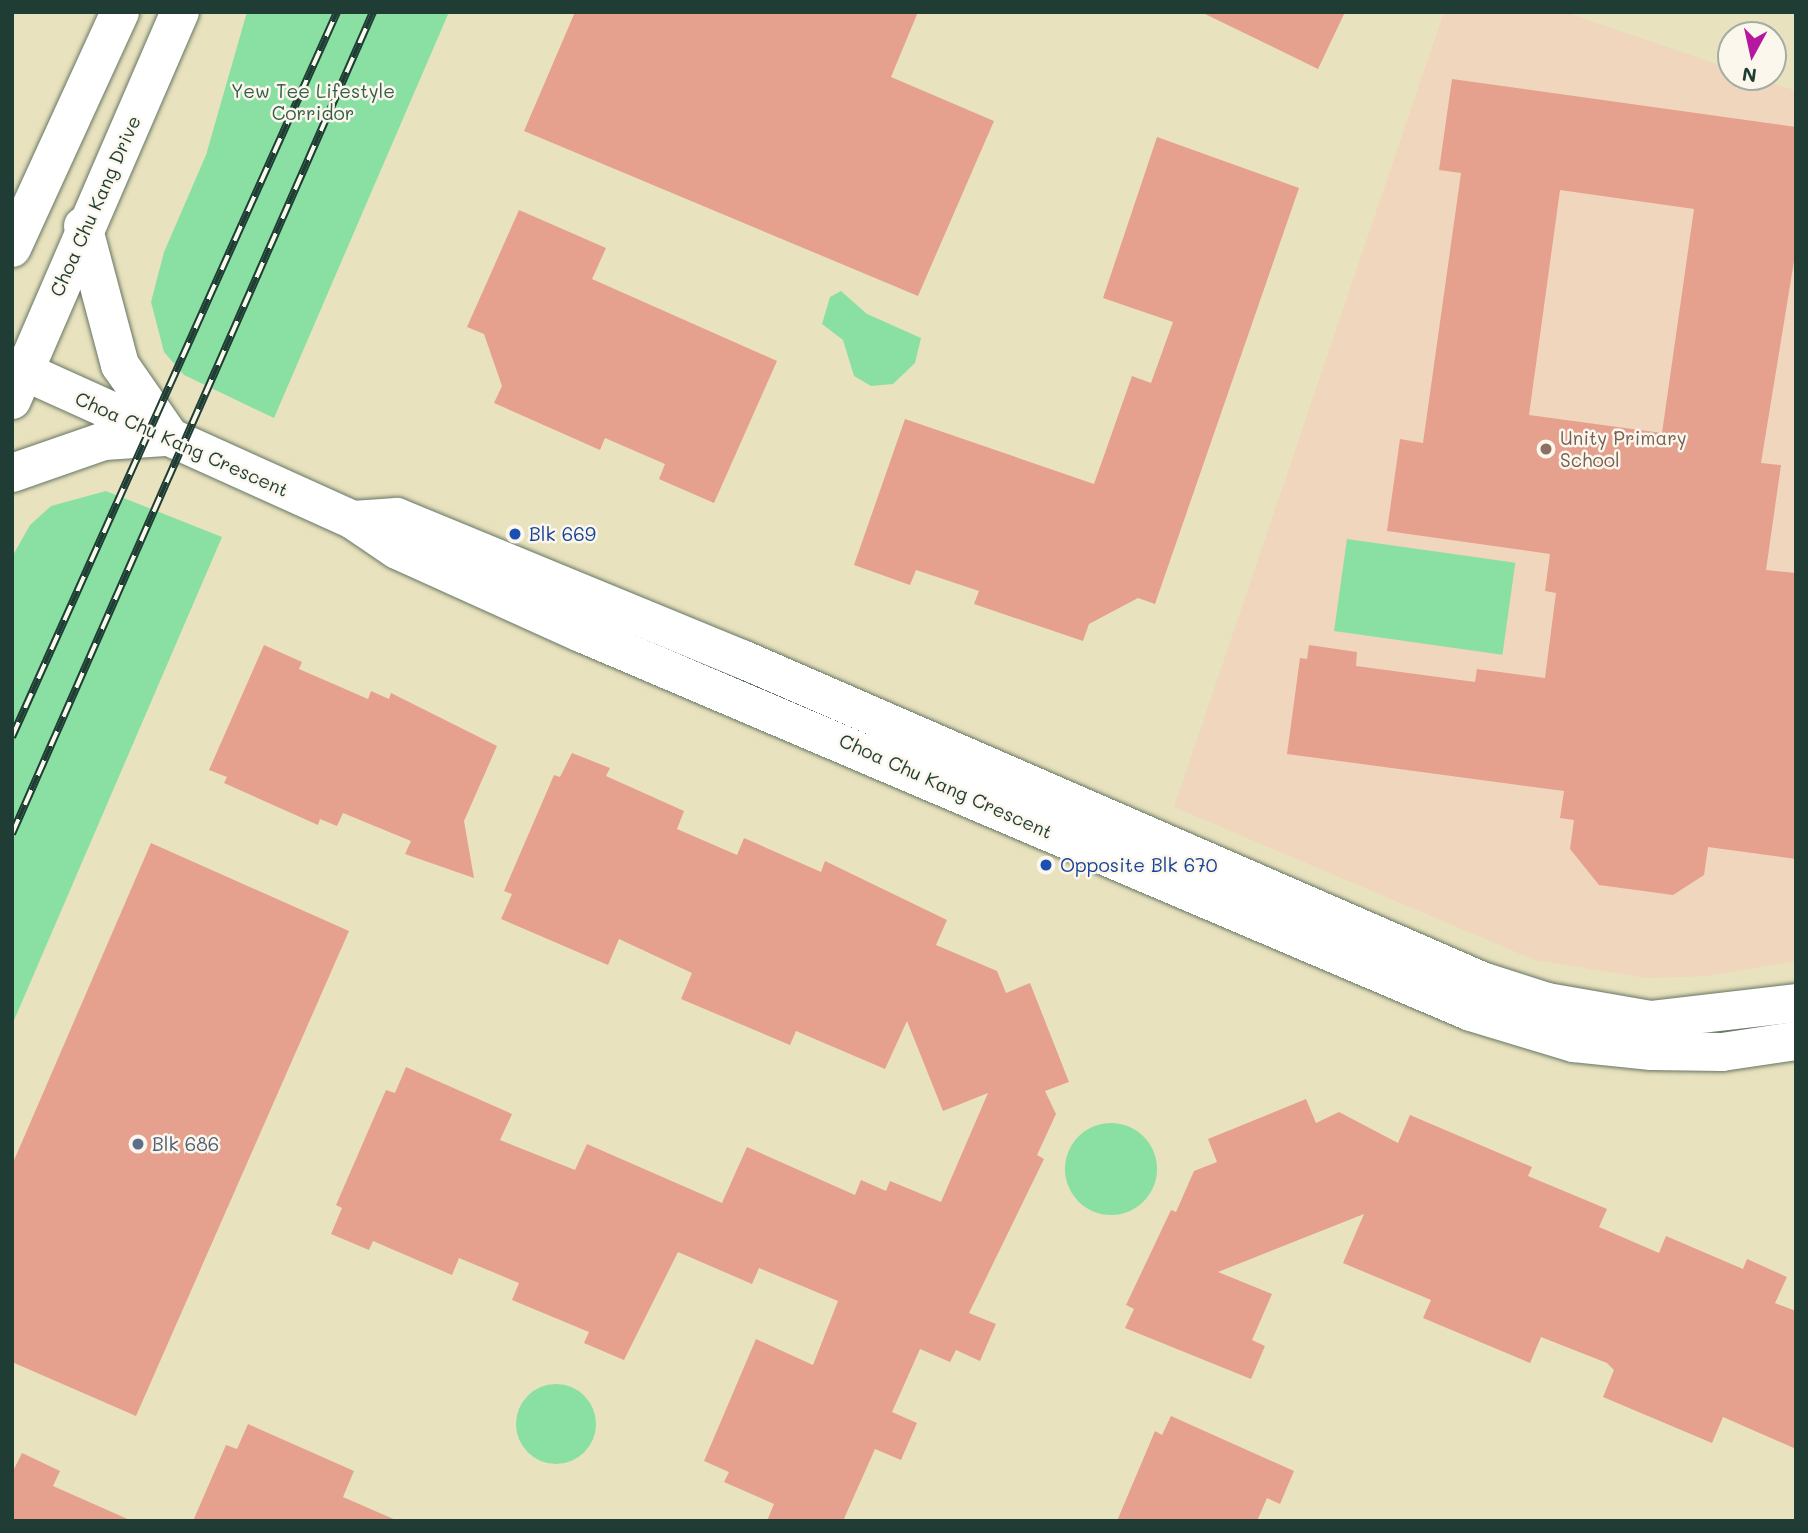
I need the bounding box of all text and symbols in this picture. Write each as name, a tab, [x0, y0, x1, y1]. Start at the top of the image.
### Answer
north arrow	[1717, 21, 1787, 91]
text: N	[1740, 62, 1758, 89]
park label: Yew Tee Lifestyle Corridor	[231, 80, 395, 124]
street label: Choa Chu Kang Drive	[45, 112, 145, 300]
street label: Choa Chu Kang Crescent	[72, 387, 292, 501]
place label: Unity Primary School	[1560, 427, 1687, 471]
marker: Unity Primary School	[1538, 441, 1554, 457]
place label: Blk 669	[529, 523, 596, 545]
marker: Blk 669	[507, 526, 523, 542]
street label: Choa Chu Kang Crescent	[836, 729, 1056, 843]
place label: Opposite Blk 670	[1060, 854, 1218, 876]
marker: Opposite Blk 670	[1038, 857, 1054, 873]
place label: Blk 686	[152, 1133, 219, 1155]
marker: Blk 686	[130, 1136, 146, 1152]

